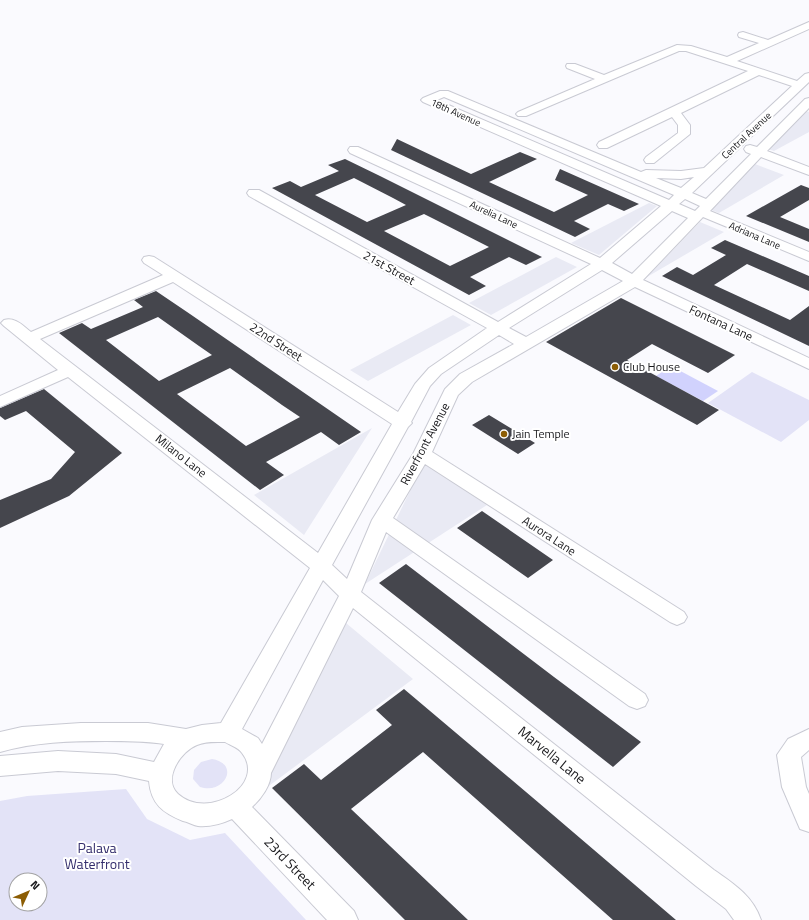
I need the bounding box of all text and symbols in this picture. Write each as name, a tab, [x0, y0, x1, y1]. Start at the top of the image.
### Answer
street label: 18th Avenue	[428, 95, 483, 130]
street label: Central Avenue	[718, 108, 775, 163]
street label: Aurelia Lane	[467, 197, 520, 232]
street label: Adriana Lane	[727, 218, 783, 253]
street label: 21st Street	[360, 245, 419, 290]
street label: Fontana Lane	[686, 299, 756, 346]
street label: 22nd Street	[246, 317, 307, 366]
place label: Club House	[623, 357, 680, 376]
marker: Club House	[610, 362, 620, 372]
street label: Riverfront Avenue	[395, 399, 454, 488]
place label: Jain Temple	[512, 424, 570, 443]
street label: Milano Lane	[151, 429, 211, 482]
marker: Jain Temple	[499, 429, 509, 439]
street label: Aurora Lane	[519, 511, 580, 560]
street label: Marvella Lane	[514, 721, 591, 789]
street label: 23rd Street	[260, 831, 321, 894]
park label: Palava Waterfront	[64, 837, 130, 874]
north arrow	[8, 872, 48, 912]
text: N	[27, 877, 44, 893]

